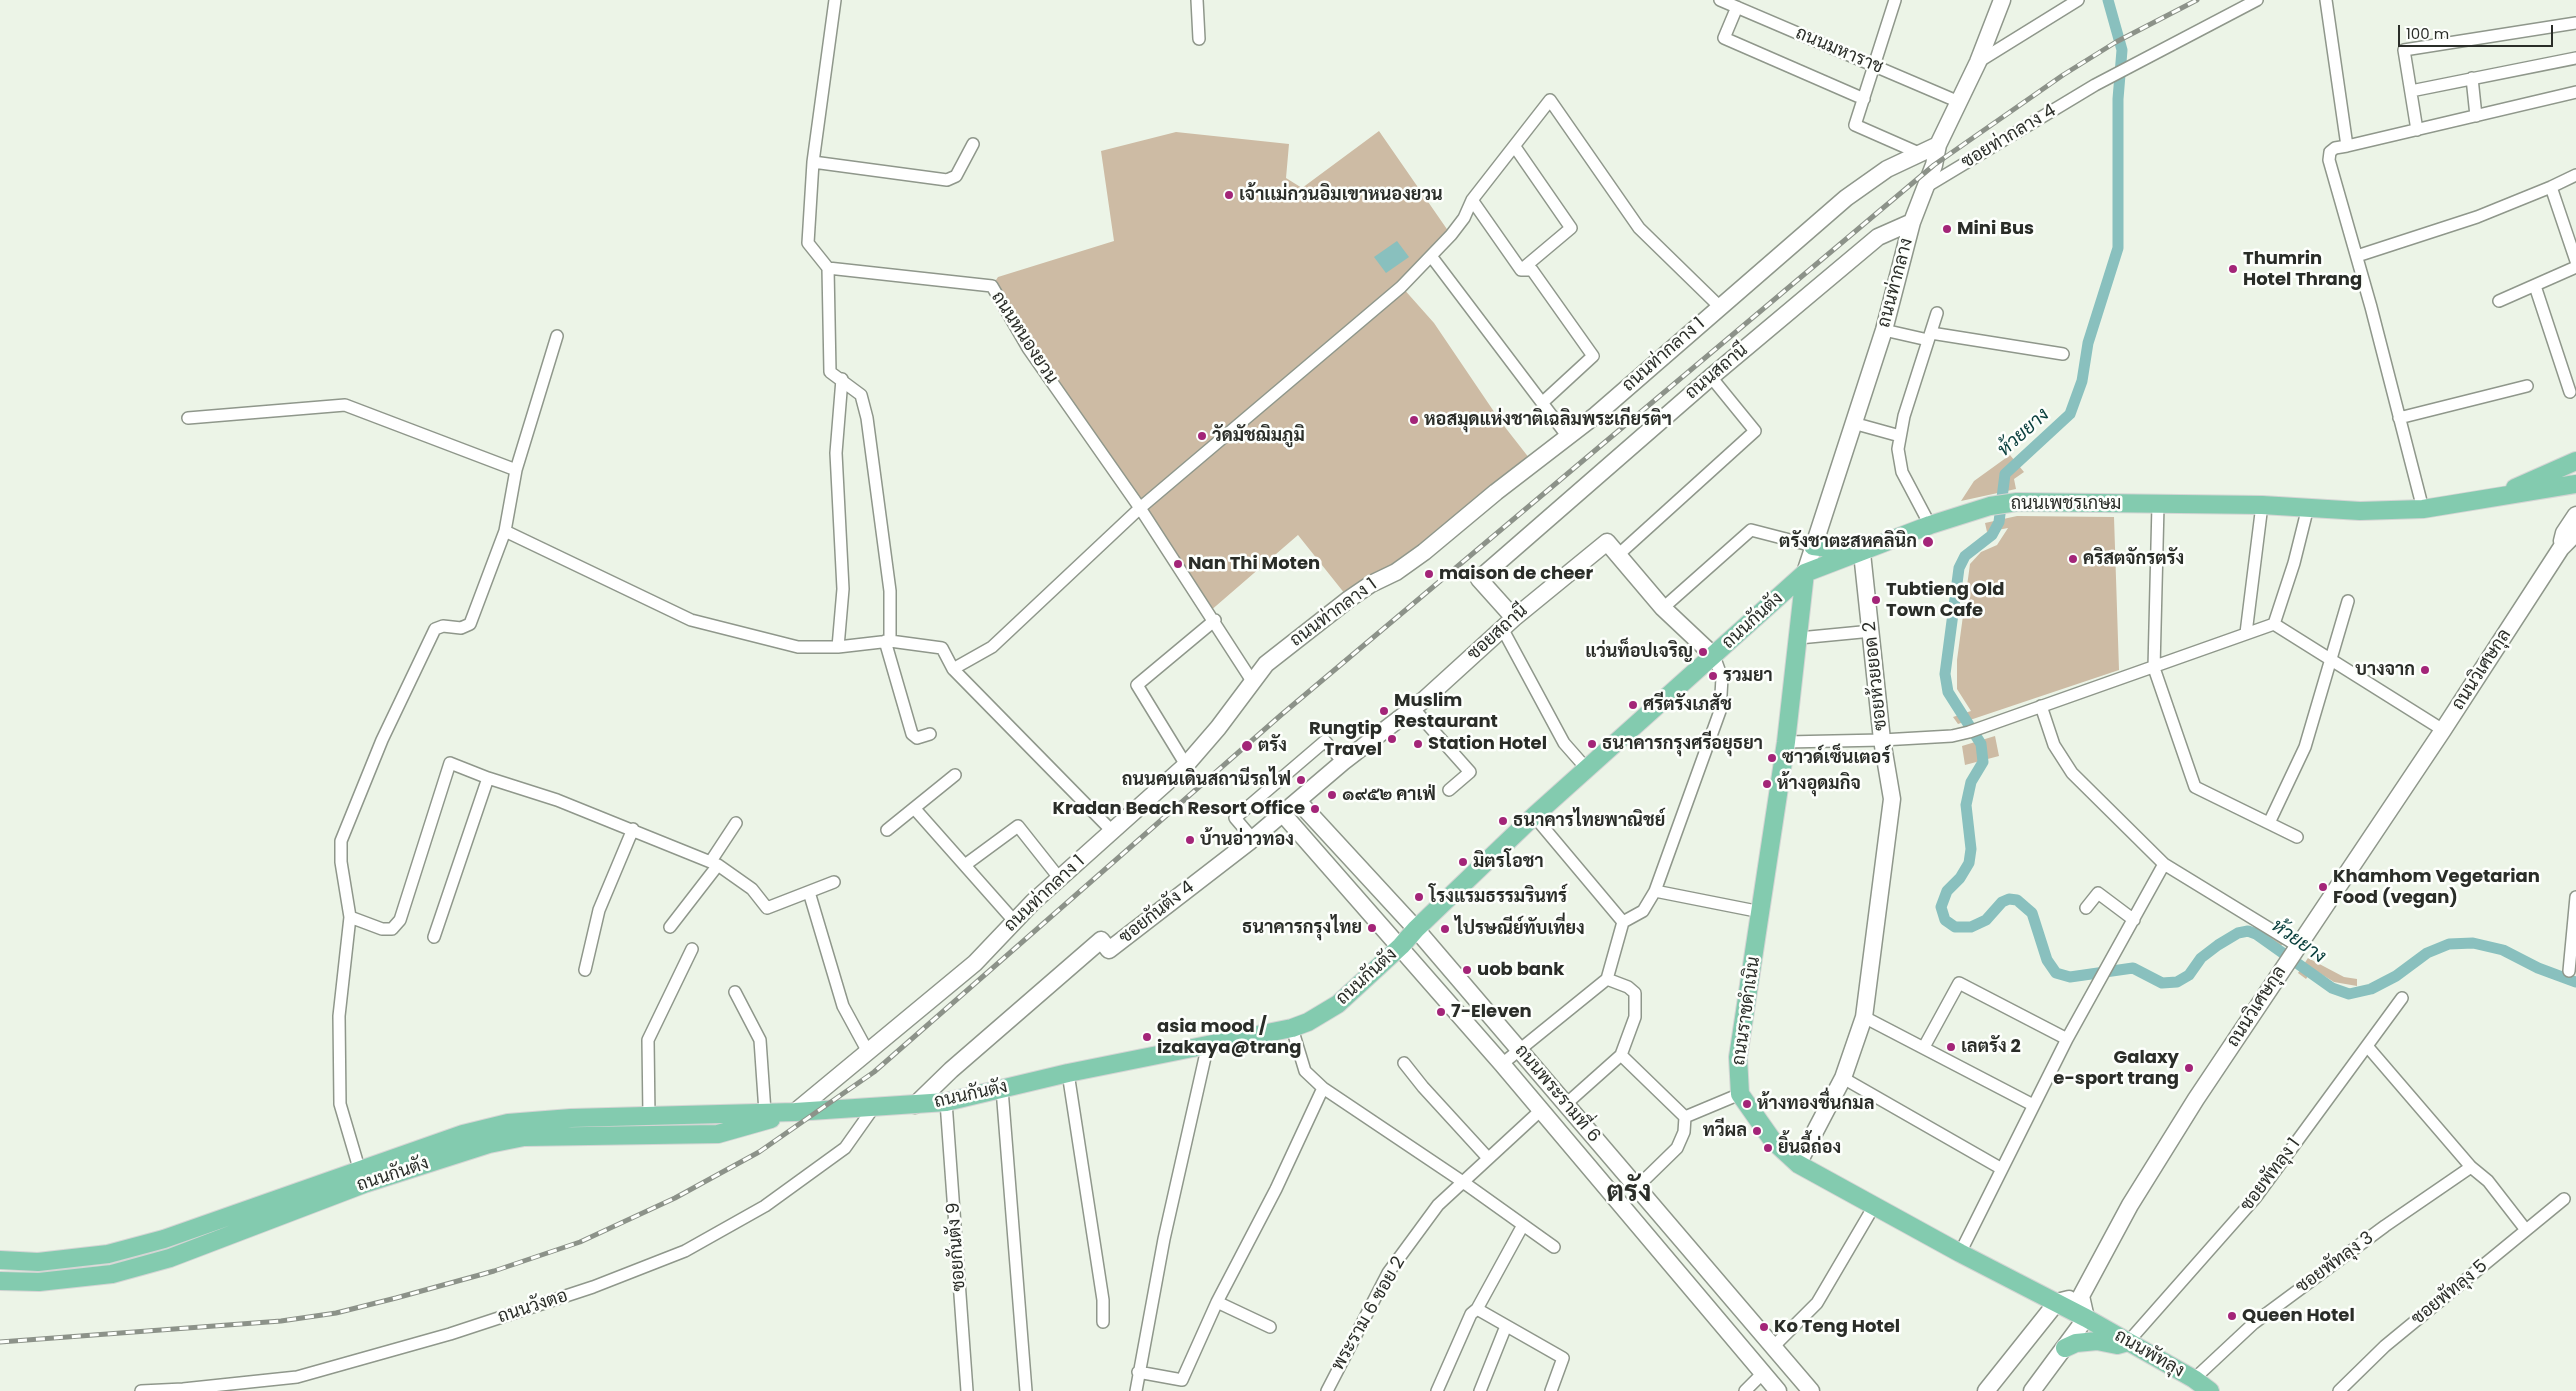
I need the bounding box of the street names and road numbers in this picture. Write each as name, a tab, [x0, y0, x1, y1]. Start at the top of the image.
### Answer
street label: ถนนมหาราช	[1792, 23, 1886, 79]
street label: ซอยท่ากลาง 4	[1958, 100, 2060, 174]
street label: ถนนท่ากลาง	[1874, 236, 1918, 330]
street label: ถนนหนองยวน	[986, 288, 1062, 388]
street label: ถนนท่ากลาง 1	[1618, 313, 1710, 397]
street label: ถนนสถานี	[1682, 340, 1752, 404]
street label: ถนนเพชรเกษม	[2011, 493, 2121, 515]
street label: ถนนท่ากลาง 1	[1286, 574, 1382, 652]
street label: ถนนกันตัง	[1718, 588, 1788, 654]
street label: ซอยสถานี	[1464, 601, 1532, 665]
street label: ซอยห้วยยอด 2	[1860, 620, 1892, 732]
street label: ถนนวิเศษกุล	[2448, 626, 2516, 714]
street label: ถนนท่ากลาง 1	[1000, 851, 1090, 937]
street label: ซอยกันตัง 4	[1115, 877, 1199, 949]
street label: ถนนกันตัง	[1332, 944, 1402, 1010]
street label: ถนนราชดำเนิน	[1729, 955, 1765, 1067]
street label: ถนนวิเศษกุล	[2223, 963, 2291, 1051]
street label: ถนนพระรามที่ 6	[1510, 1041, 1604, 1147]
street label: ถนนกันตัง	[932, 1077, 1010, 1113]
street label: ซอยพัทลุง 1	[2237, 1134, 2305, 1216]
street label: ถนนกันตัง	[354, 1153, 432, 1197]
street label: ซอยกันตัง 9	[943, 1202, 971, 1292]
street label: ซอยพัทลุง 3	[2292, 1228, 2378, 1298]
street label: พระราม 6 ซอย 2	[1328, 1253, 1410, 1375]
street label: ซอยพัทลุง 5	[2408, 1256, 2492, 1330]
street label: ถนนวังตอ	[495, 1286, 571, 1328]
street label: ถนนพัทลุง	[2110, 1325, 2188, 1383]

